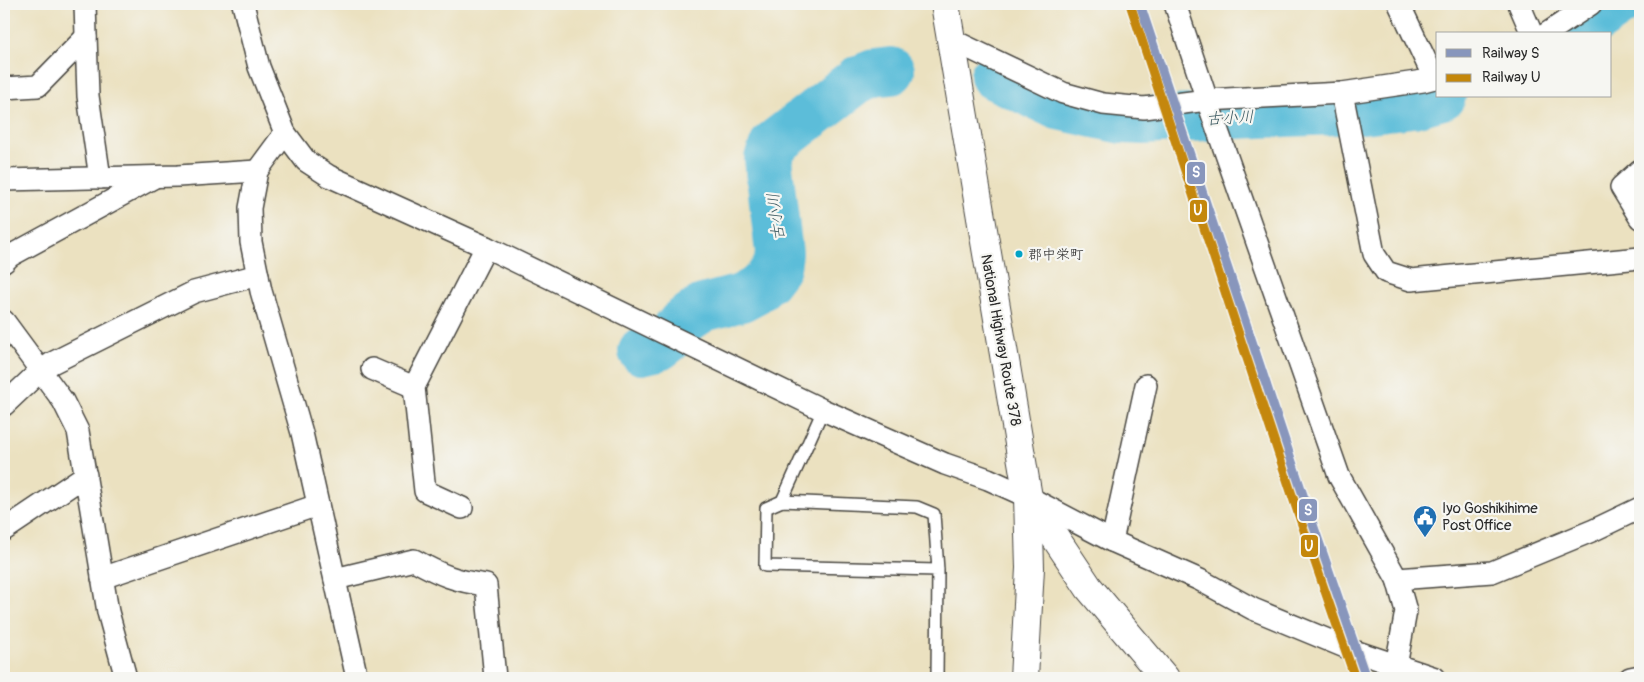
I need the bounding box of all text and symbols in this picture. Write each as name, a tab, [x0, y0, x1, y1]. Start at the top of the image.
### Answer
legend	[1436, 32, 1612, 98]
text: Railway S	[1482, 44, 1539, 63]
text: Railway U	[1482, 68, 1541, 87]
water label: 古小川	[1206, 107, 1255, 129]
line badge: S	[1186, 161, 1206, 185]
text: S	[1192, 164, 1200, 181]
water label: 古小川	[763, 192, 789, 242]
line badge: U	[1189, 199, 1208, 223]
text: U	[1193, 202, 1203, 219]
place label: 郡中栄町	[1028, 246, 1084, 263]
marker: 郡中栄町	[1014, 249, 1024, 259]
street label: National Highway Route 378	[976, 253, 1025, 428]
line badge: S	[1298, 498, 1318, 522]
place label: Iyo Goshikihime Post Office	[1442, 499, 1538, 535]
text: S	[1304, 502, 1312, 519]
public building icon: Iyo Goshikihime Post Office	[1412, 504, 1438, 538]
line badge: U	[1300, 534, 1319, 558]
text: U	[1304, 538, 1314, 555]

